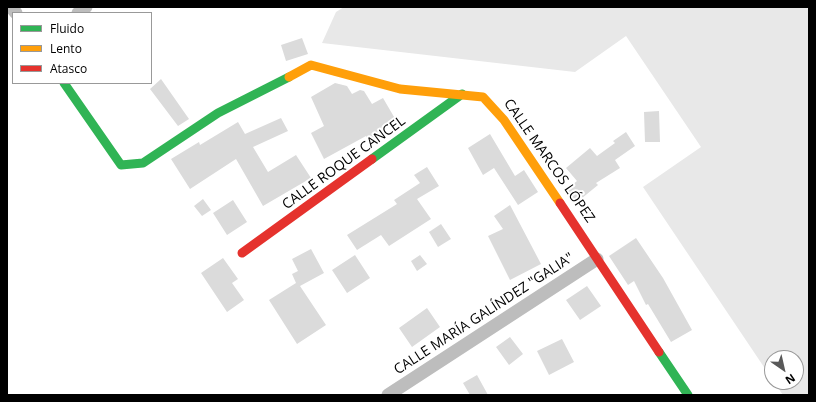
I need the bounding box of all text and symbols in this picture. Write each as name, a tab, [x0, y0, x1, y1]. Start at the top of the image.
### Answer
legend	[12, 12, 152, 84]
text: Fluido	[50, 20, 84, 37]
text: Lento	[50, 40, 82, 57]
text: Atasco	[50, 60, 87, 77]
street label: CALLE MARCOS LÓPEZ	[500, 96, 598, 226]
street label: CALLE ROQUE CANCEL	[279, 113, 409, 213]
street label: CALLE MARÍA GALÍNDEZ "GALIA"	[391, 250, 577, 378]
north arrow	[764, 350, 804, 390]
text: N	[783, 371, 798, 388]

